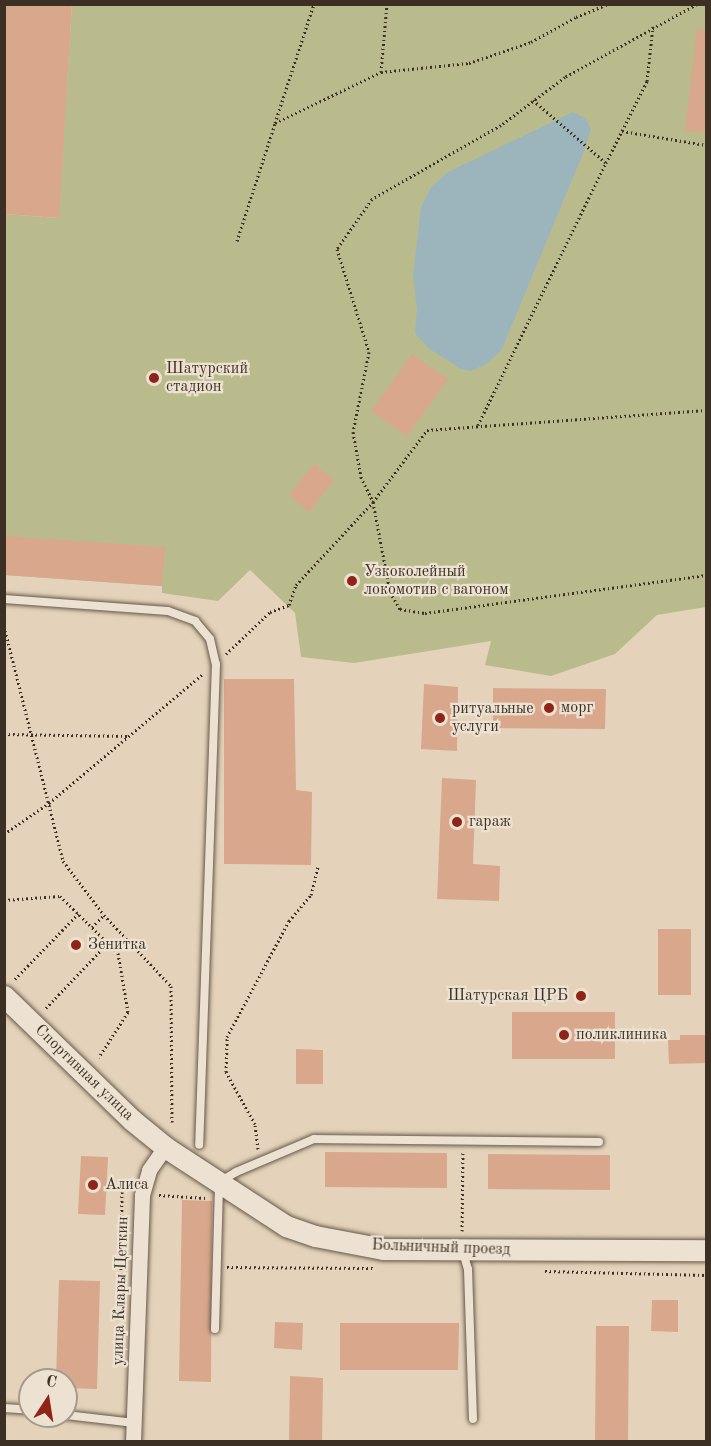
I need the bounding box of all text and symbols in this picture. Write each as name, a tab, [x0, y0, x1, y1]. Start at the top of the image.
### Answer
place label: Шатурский стадион	[166, 359, 248, 397]
marker: Шатурский стадион	[147, 371, 161, 385]
place label: Узкоколейный локомотив с вагоном	[364, 562, 508, 600]
marker: Узкоколейный локомотив с вагоном	[345, 574, 359, 588]
place label: морг	[561, 698, 593, 718]
place label: ритуальные услуги	[452, 699, 534, 737]
marker: морг	[542, 701, 556, 715]
marker: ритуальные услуги	[433, 711, 447, 725]
place label: гараж	[469, 812, 511, 832]
marker: гараж	[450, 815, 464, 829]
place label: Зенитка	[88, 935, 146, 955]
marker: Зенитка	[69, 938, 83, 952]
place label: Шатурская ЦРБ	[447, 986, 568, 1006]
marker: Шатурская ЦРБ	[572, 987, 590, 1005]
street label: Спортивная улица	[31, 1021, 137, 1125]
place label: поликлиника	[576, 1025, 667, 1045]
marker: поликлиника	[557, 1028, 571, 1042]
place label: Алиса	[105, 1175, 149, 1195]
marker: Алиса	[86, 1178, 100, 1192]
street label: улица Клары Цеткин	[109, 1216, 133, 1366]
street label: Больничный проезд	[371, 1236, 511, 1260]
north arrow	[18, 1368, 78, 1428]
text: С	[44, 1373, 58, 1391]

